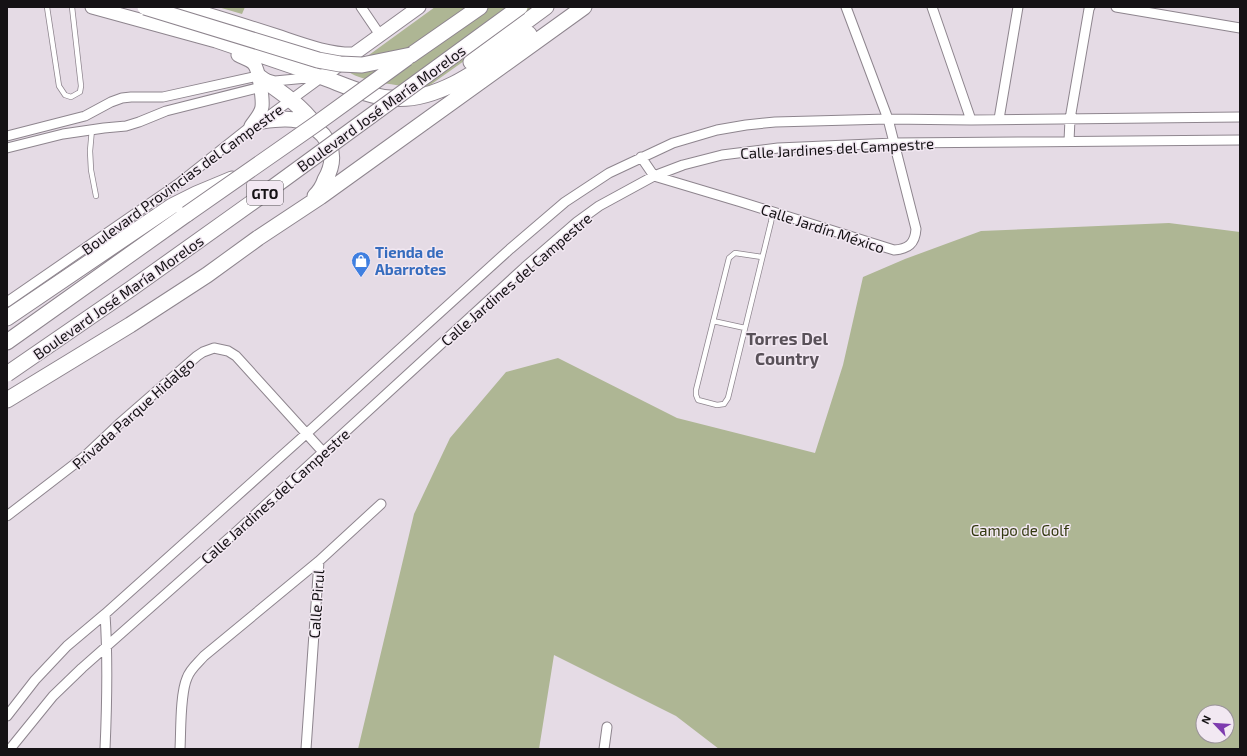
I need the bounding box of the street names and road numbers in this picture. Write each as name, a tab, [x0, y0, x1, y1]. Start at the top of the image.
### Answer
street label: Boulevard José María Morelos	[293, 41, 469, 175]
street label: Boulevard Provincias del Campestre	[78, 100, 286, 258]
street label: Calle Jardines del Campestre	[740, 134, 934, 162]
road number: GTO	[247, 181, 283, 205]
street label: Calle Jardín México	[759, 200, 887, 256]
street label: Calle Jardines del Campestre	[437, 209, 595, 349]
street label: Boulevard José María Morelos	[29, 231, 207, 363]
street label: Privada Parque Hidalgo	[68, 353, 198, 473]
street label: Calle Jardines del Campestre	[197, 424, 353, 568]
street label: Calle Pirul	[305, 569, 327, 639]

